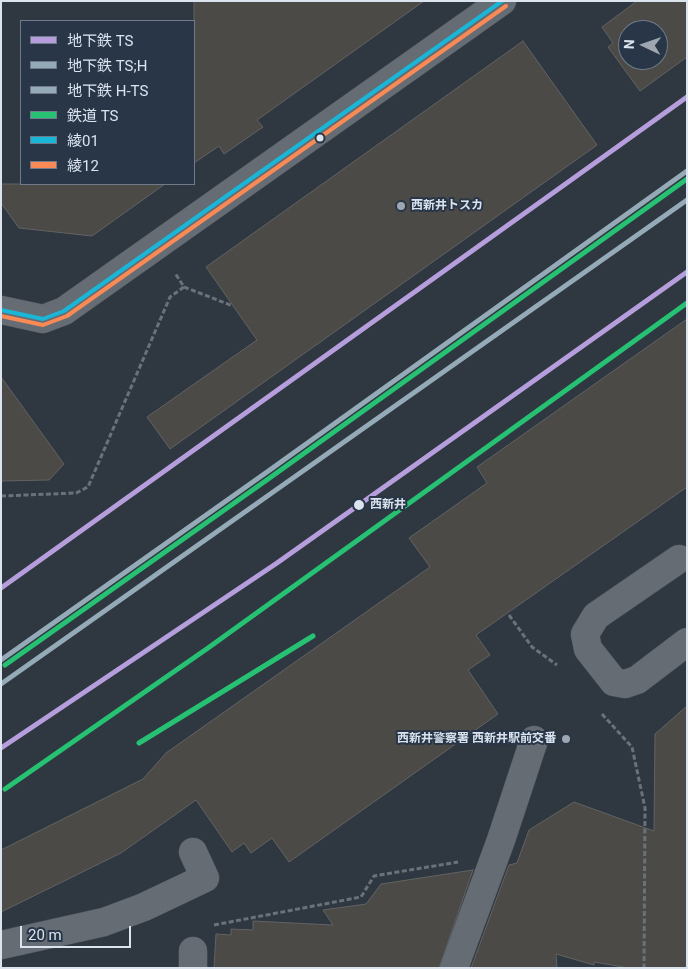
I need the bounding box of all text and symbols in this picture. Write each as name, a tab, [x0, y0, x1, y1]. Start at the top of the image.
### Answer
legend	[20, 20, 195, 185]
north arrow	[618, 20, 668, 70]
text: 地下鉄 TS	[67, 32, 133, 50]
text: N	[621, 39, 637, 50]
text: 地下鉄 TS;H	[67, 57, 147, 75]
text: 地下鉄 H-TS	[67, 82, 148, 100]
text: 鉄道 TS	[67, 107, 118, 125]
text: 綾01	[67, 132, 99, 150]
unlabelled marker	[315, 133, 325, 143]
text: 綾12	[67, 157, 99, 175]
place label: 西新井トスカ	[411, 199, 483, 213]
marker: 西新井トスカ	[395, 200, 407, 212]
marker: 西新井	[352, 498, 366, 512]
place label: 西新井	[370, 498, 406, 512]
place label: 西新井警察署 西新井駅前交番	[397, 732, 556, 746]
marker: 西新井警察署 西新井駅前交番	[560, 733, 572, 745]
scale bar	[22, 916, 134, 948]
text: 20 m	[28, 926, 62, 944]

